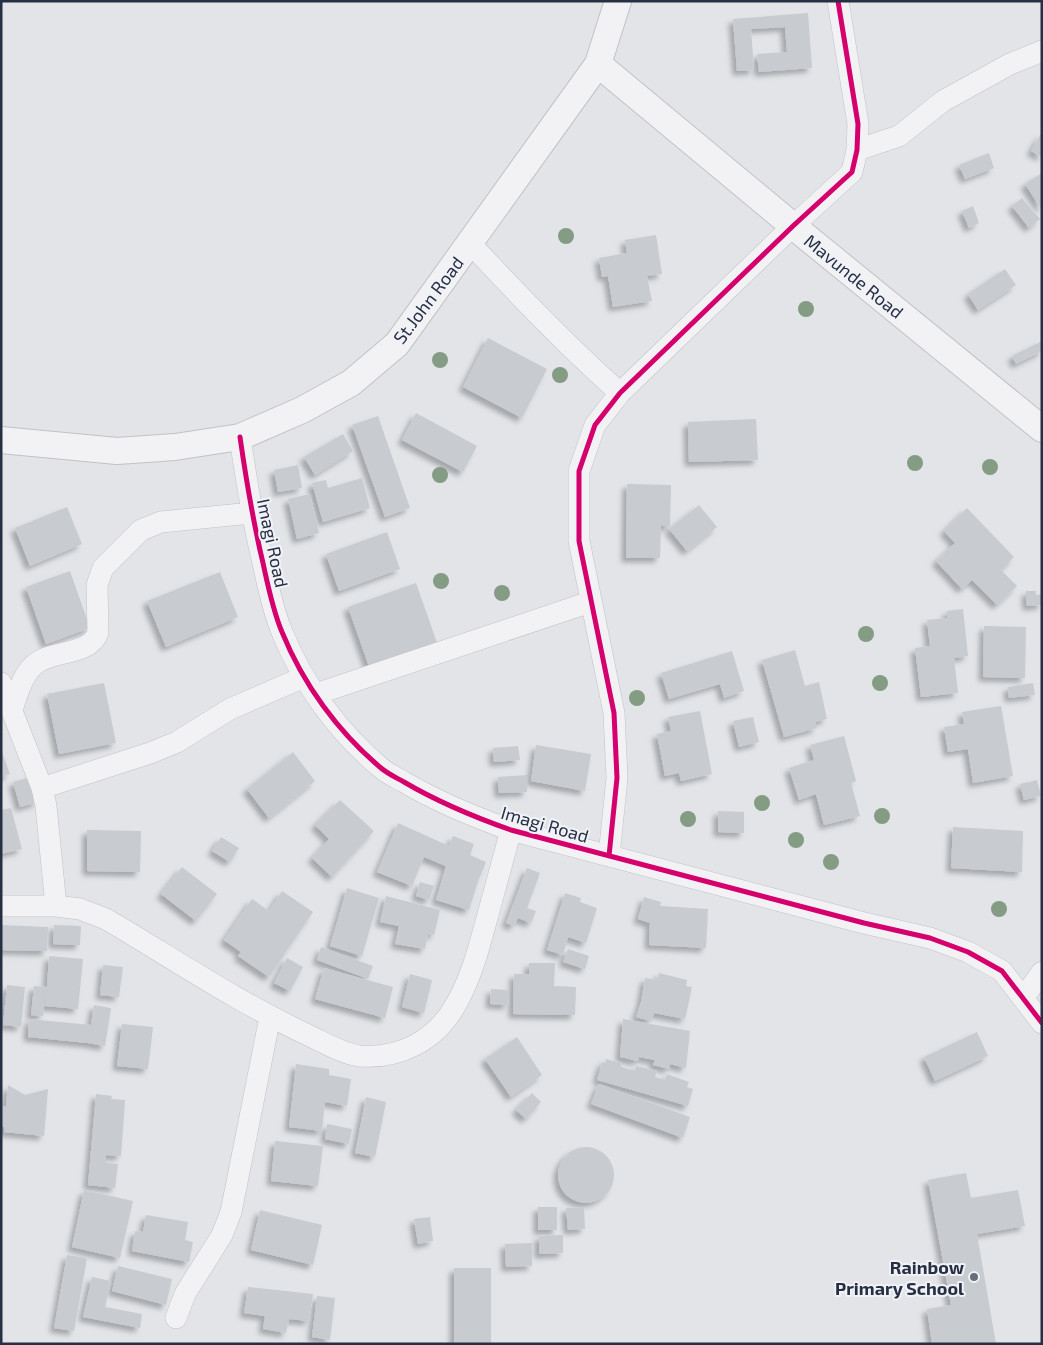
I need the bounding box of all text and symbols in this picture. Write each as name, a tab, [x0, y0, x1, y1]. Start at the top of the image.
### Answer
street label: Mavunde Road	[800, 229, 908, 323]
street label: St.John Road	[388, 252, 468, 348]
street label: Imagi Road	[253, 497, 293, 589]
street label: Imagi Road	[499, 801, 591, 847]
place label: Rainbow Primary School	[835, 1256, 965, 1299]
marker: Rainbow Primary School	[968, 1271, 980, 1283]

